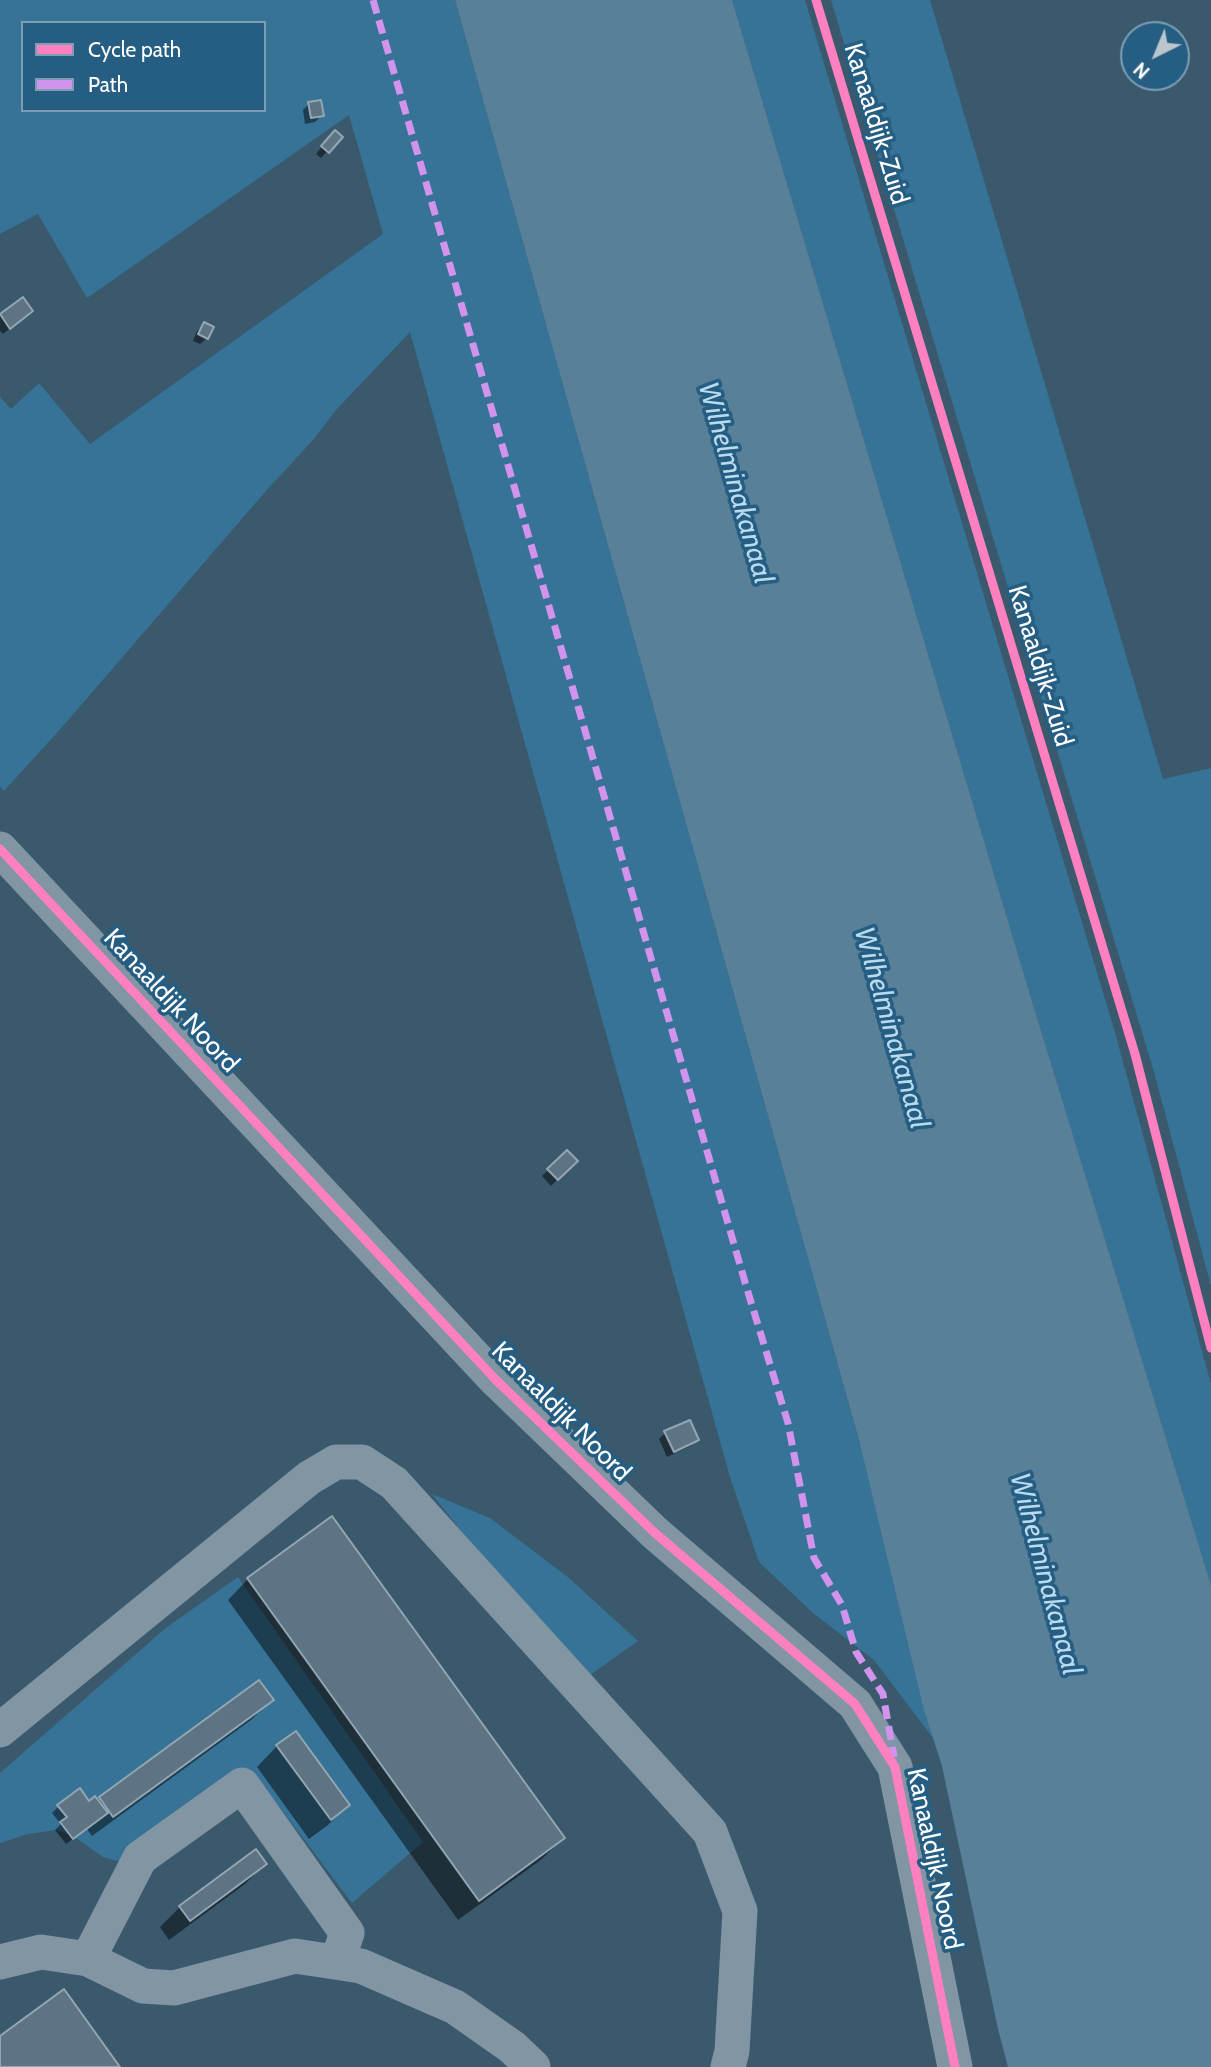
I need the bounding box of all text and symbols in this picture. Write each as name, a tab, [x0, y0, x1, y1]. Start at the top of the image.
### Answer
legend	[21, 21, 266, 112]
north arrow	[1120, 21, 1190, 91]
text: Cycle path	[88, 37, 181, 62]
street label: Kanaaldijk-Zuid	[837, 40, 915, 208]
text: N	[1129, 57, 1154, 83]
text: Path	[88, 72, 128, 97]
water label: Wilhelminakanaal	[690, 378, 780, 588]
street label: Kanaaldijk-Zuid	[1001, 582, 1079, 750]
street label: Kanaaldijk Noord	[97, 923, 245, 1079]
water label: Wilhelminakanaal	[846, 923, 936, 1133]
street label: Kanaaldijk Noord	[485, 1336, 637, 1488]
water label: Wilhelminakanaal	[1002, 1469, 1088, 1679]
street label: Kanaaldijk Noord	[900, 1766, 968, 1952]

